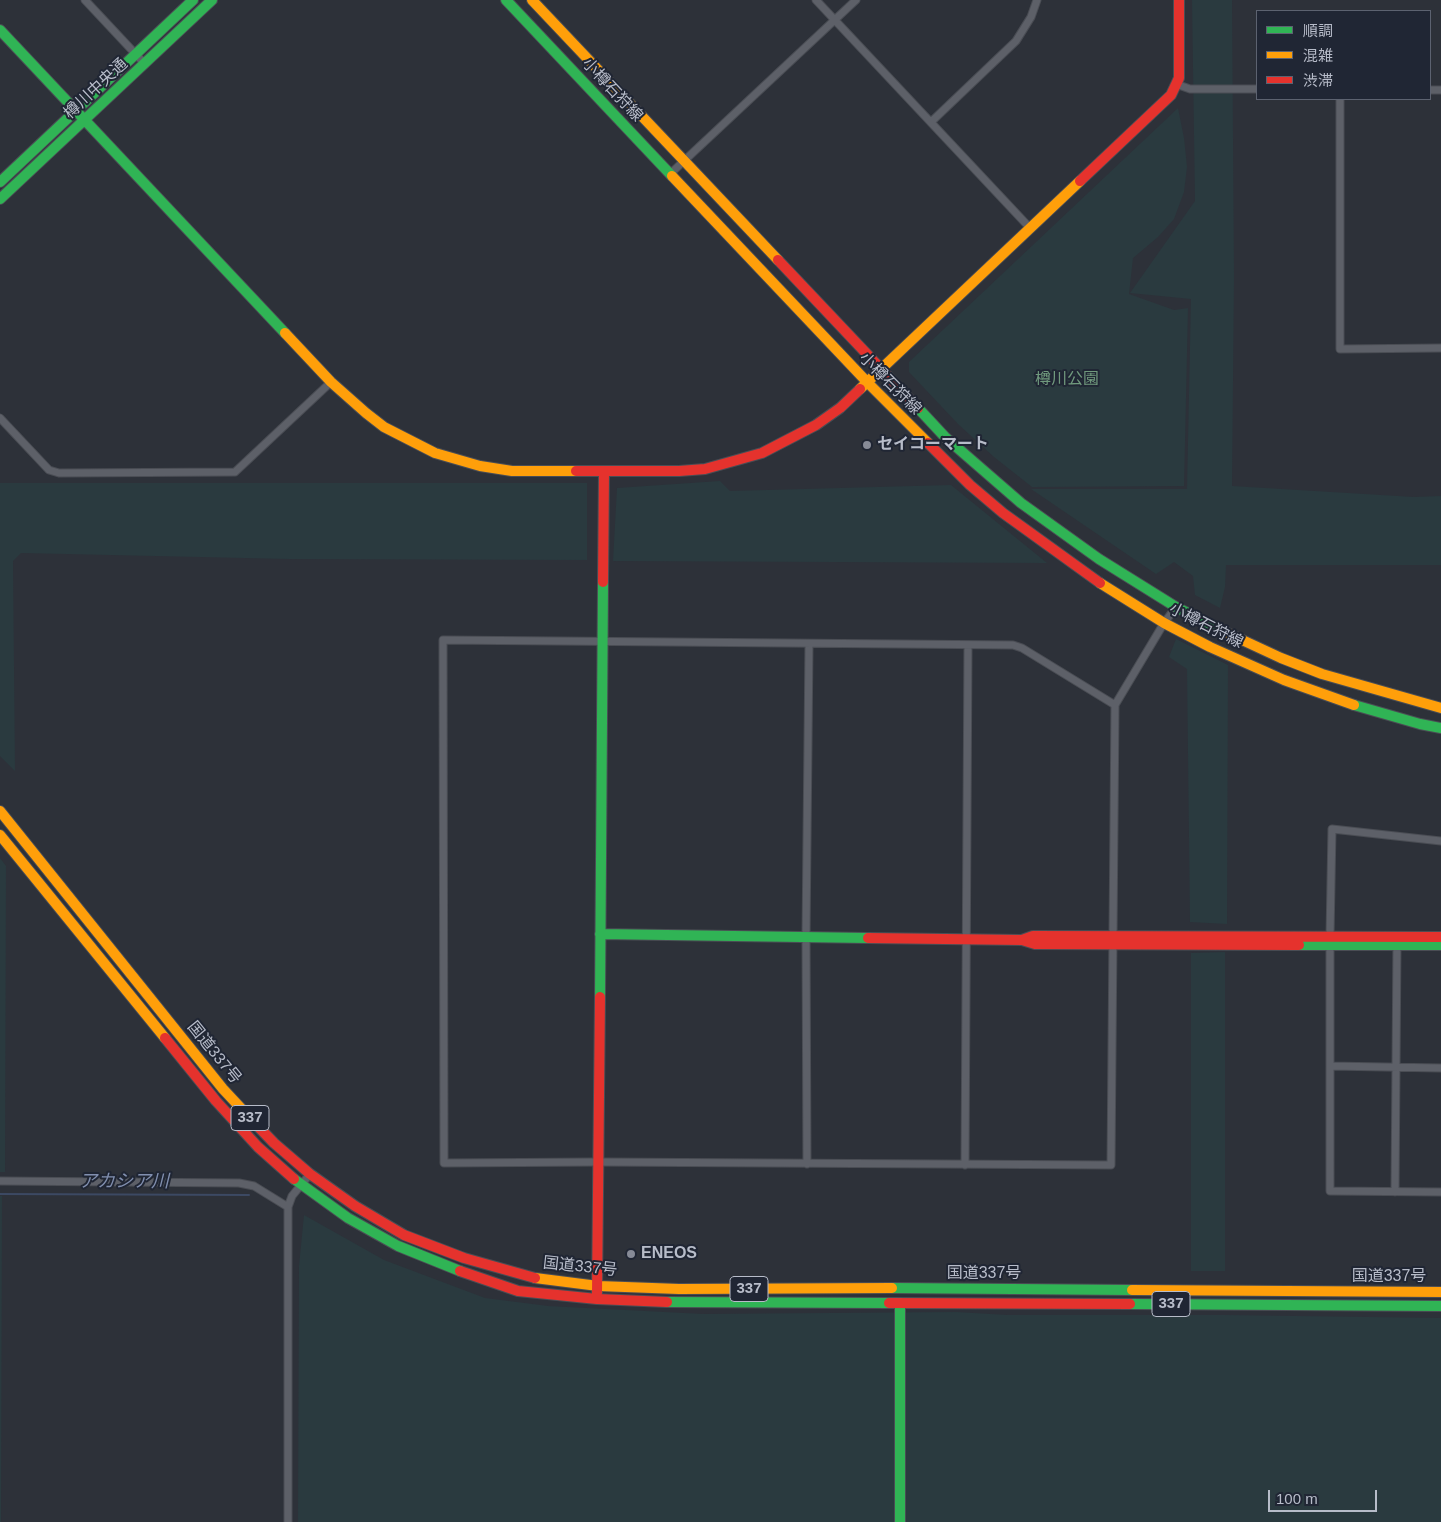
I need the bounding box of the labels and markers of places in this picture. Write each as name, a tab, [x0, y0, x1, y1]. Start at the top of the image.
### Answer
place label: セイコーマート	[877, 435, 989, 455]
marker: セイコーマート	[861, 439, 873, 451]
place label: ENEOS	[641, 1244, 697, 1264]
marker: ENEOS	[625, 1248, 637, 1260]

